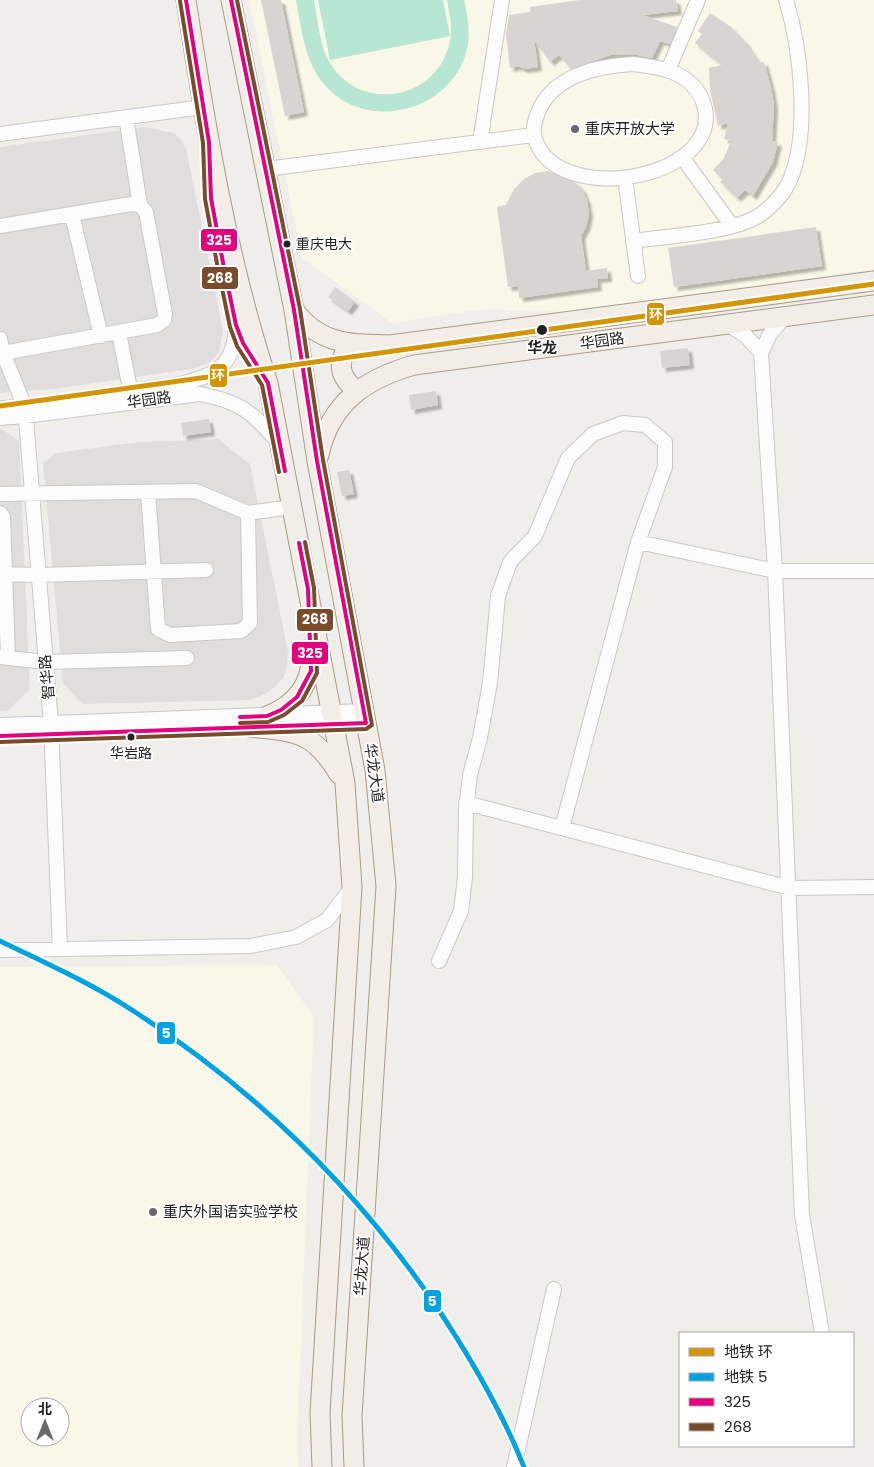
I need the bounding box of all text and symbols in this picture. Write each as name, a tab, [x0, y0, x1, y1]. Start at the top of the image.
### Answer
place label: 重庆开放大学	[585, 118, 675, 139]
marker: 重庆开放大学	[569, 123, 581, 135]
line badge: 325	[200, 228, 238, 252]
text: 325	[206, 230, 232, 250]
place label: 重庆电大	[296, 234, 352, 254]
marker: 重庆电大	[282, 239, 292, 249]
line badge: 268	[201, 266, 239, 290]
text: 268	[207, 268, 233, 288]
line badge: 环	[646, 302, 665, 326]
text: 环	[649, 304, 663, 324]
marker: 华龙	[535, 323, 549, 337]
street label: 华园路	[578, 327, 626, 354]
place label: 华龙	[527, 337, 557, 358]
line badge: 环	[209, 363, 228, 388]
text: 环	[211, 365, 225, 385]
street label: 华园路	[125, 386, 173, 413]
line badge: 268	[296, 608, 334, 632]
text: 268	[302, 609, 328, 629]
line badge: 325	[291, 641, 329, 665]
text: 325	[297, 643, 323, 663]
street label: 智华路	[34, 654, 59, 700]
marker: 华岩路	[126, 732, 136, 742]
street label: 华龙大道	[360, 742, 389, 804]
place label: 华岩路	[110, 743, 152, 763]
line badge: 5	[156, 1021, 176, 1045]
text: 5	[161, 1023, 171, 1043]
place label: 重庆外国语实验学校	[163, 1201, 298, 1222]
marker: 重庆外国语实验学校	[147, 1206, 159, 1218]
street label: 华龙大道	[349, 1235, 374, 1297]
line badge: 5	[423, 1289, 442, 1313]
text: 5	[427, 1291, 437, 1311]
legend	[679, 1332, 854, 1447]
text: 地铁 环	[724, 1341, 773, 1362]
text: 地铁 5	[724, 1366, 767, 1387]
text: 325	[724, 1391, 751, 1412]
north arrow	[20, 1397, 70, 1447]
text: 北	[38, 1399, 52, 1419]
text: 268	[724, 1416, 752, 1437]

